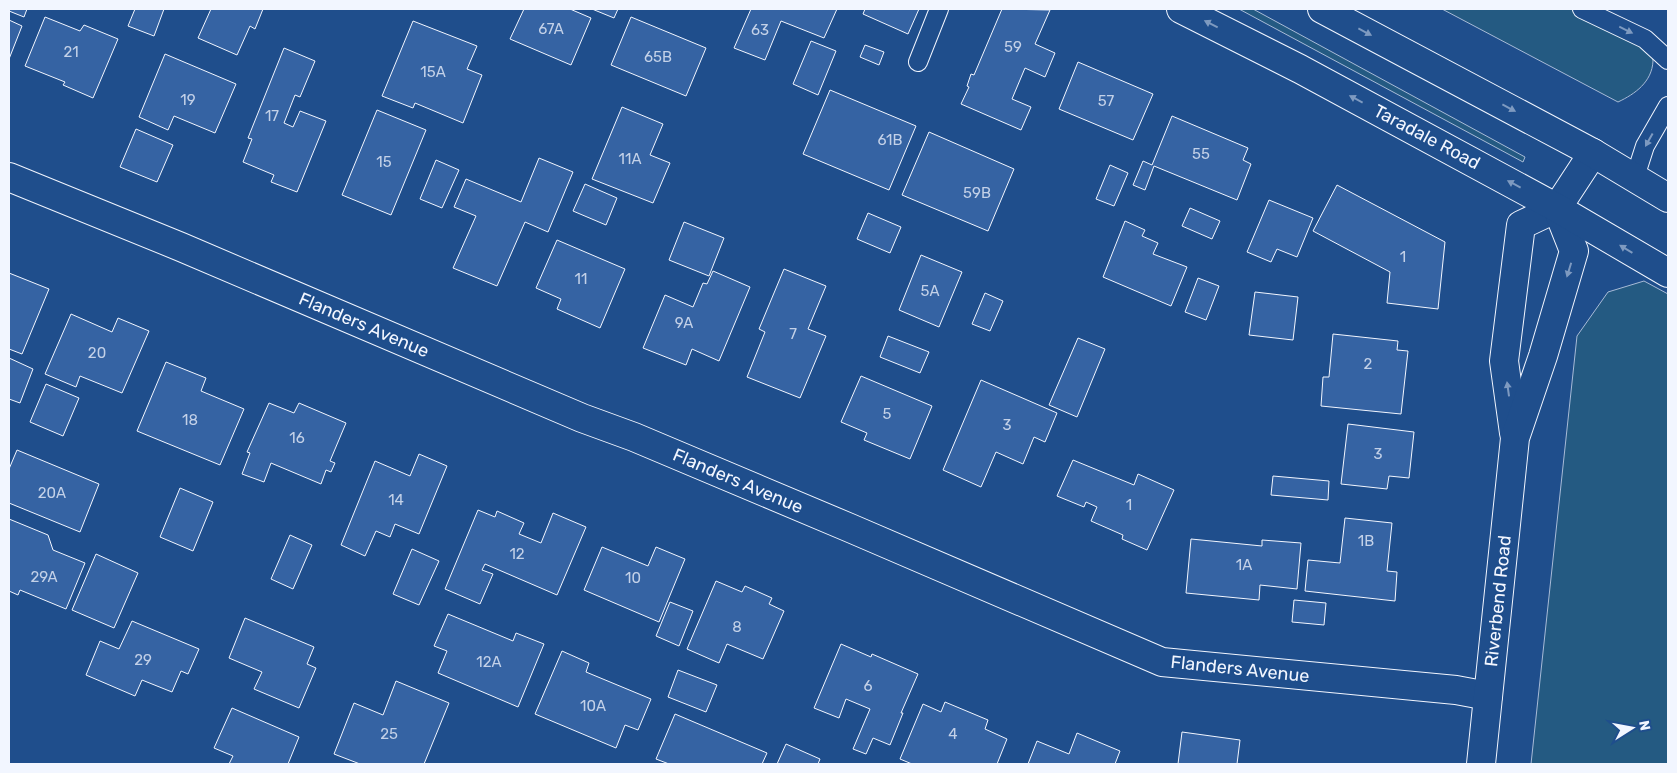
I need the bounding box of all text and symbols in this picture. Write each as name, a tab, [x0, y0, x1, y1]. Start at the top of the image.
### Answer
house number: 67A	[538, 20, 564, 38]
one-way arrow	[1204, 20, 1219, 28]
house number: 63	[751, 21, 769, 39]
one-way arrow	[1619, 26, 1633, 34]
one-way arrow	[1358, 28, 1372, 36]
house number: 59	[1004, 38, 1022, 56]
house number: 21	[63, 43, 79, 61]
house number: 65B	[644, 48, 672, 66]
house number: 15A	[420, 63, 446, 81]
house number: 19	[180, 91, 196, 109]
house number: 57	[1098, 92, 1115, 110]
one-way arrow	[1348, 95, 1363, 103]
street label: Taradale Road	[1370, 100, 1484, 174]
one-way arrow	[1501, 104, 1516, 112]
house number: 17	[265, 107, 279, 125]
house number: 61B	[877, 131, 903, 149]
one-way arrow	[1645, 133, 1653, 148]
house number: 55	[1192, 145, 1210, 163]
house number: 11A	[619, 150, 641, 168]
house number: 15	[376, 153, 392, 171]
one-way arrow	[1507, 180, 1521, 189]
house number: 59B	[963, 184, 991, 202]
one-way arrow	[1620, 244, 1633, 253]
house number: 1	[1400, 248, 1406, 266]
one-way arrow	[1564, 262, 1572, 277]
house number: 11	[575, 270, 587, 288]
house number: 5A	[921, 282, 939, 300]
street label: Flanders Avenue	[295, 288, 433, 362]
house number: 9A	[675, 314, 693, 332]
house number: 7	[789, 325, 797, 343]
house number: 20	[88, 344, 106, 362]
house number: 2	[1364, 355, 1373, 373]
one-way arrow	[1504, 381, 1512, 397]
house number: 5	[883, 405, 892, 423]
house number: 18	[182, 411, 198, 429]
house number: 3	[1002, 416, 1012, 434]
house number: 16	[289, 429, 305, 447]
street label: Flanders Avenue	[669, 444, 807, 518]
house number: 3	[1373, 445, 1383, 463]
house number: 20A	[38, 484, 66, 502]
house number: 14	[388, 491, 404, 509]
house number: 1	[1126, 496, 1132, 514]
house number: 1B	[1358, 532, 1374, 550]
street label: Riverbend Road	[1480, 534, 1516, 668]
house number: 12	[509, 545, 525, 563]
house number: 1A	[1236, 556, 1252, 574]
house number: 29A	[30, 568, 58, 586]
house number: 10	[625, 569, 641, 587]
house number: 8	[732, 618, 742, 636]
house number: 29	[134, 651, 152, 669]
street label: Flanders Avenue	[1169, 651, 1311, 687]
house number: 12A	[476, 653, 502, 671]
house number: 6	[863, 677, 873, 695]
house number: 10A	[580, 697, 606, 715]
north arrow	[1607, 703, 1657, 753]
text: N	[1635, 719, 1654, 732]
house number: 25	[380, 725, 398, 743]
house number: 4	[948, 725, 958, 743]

